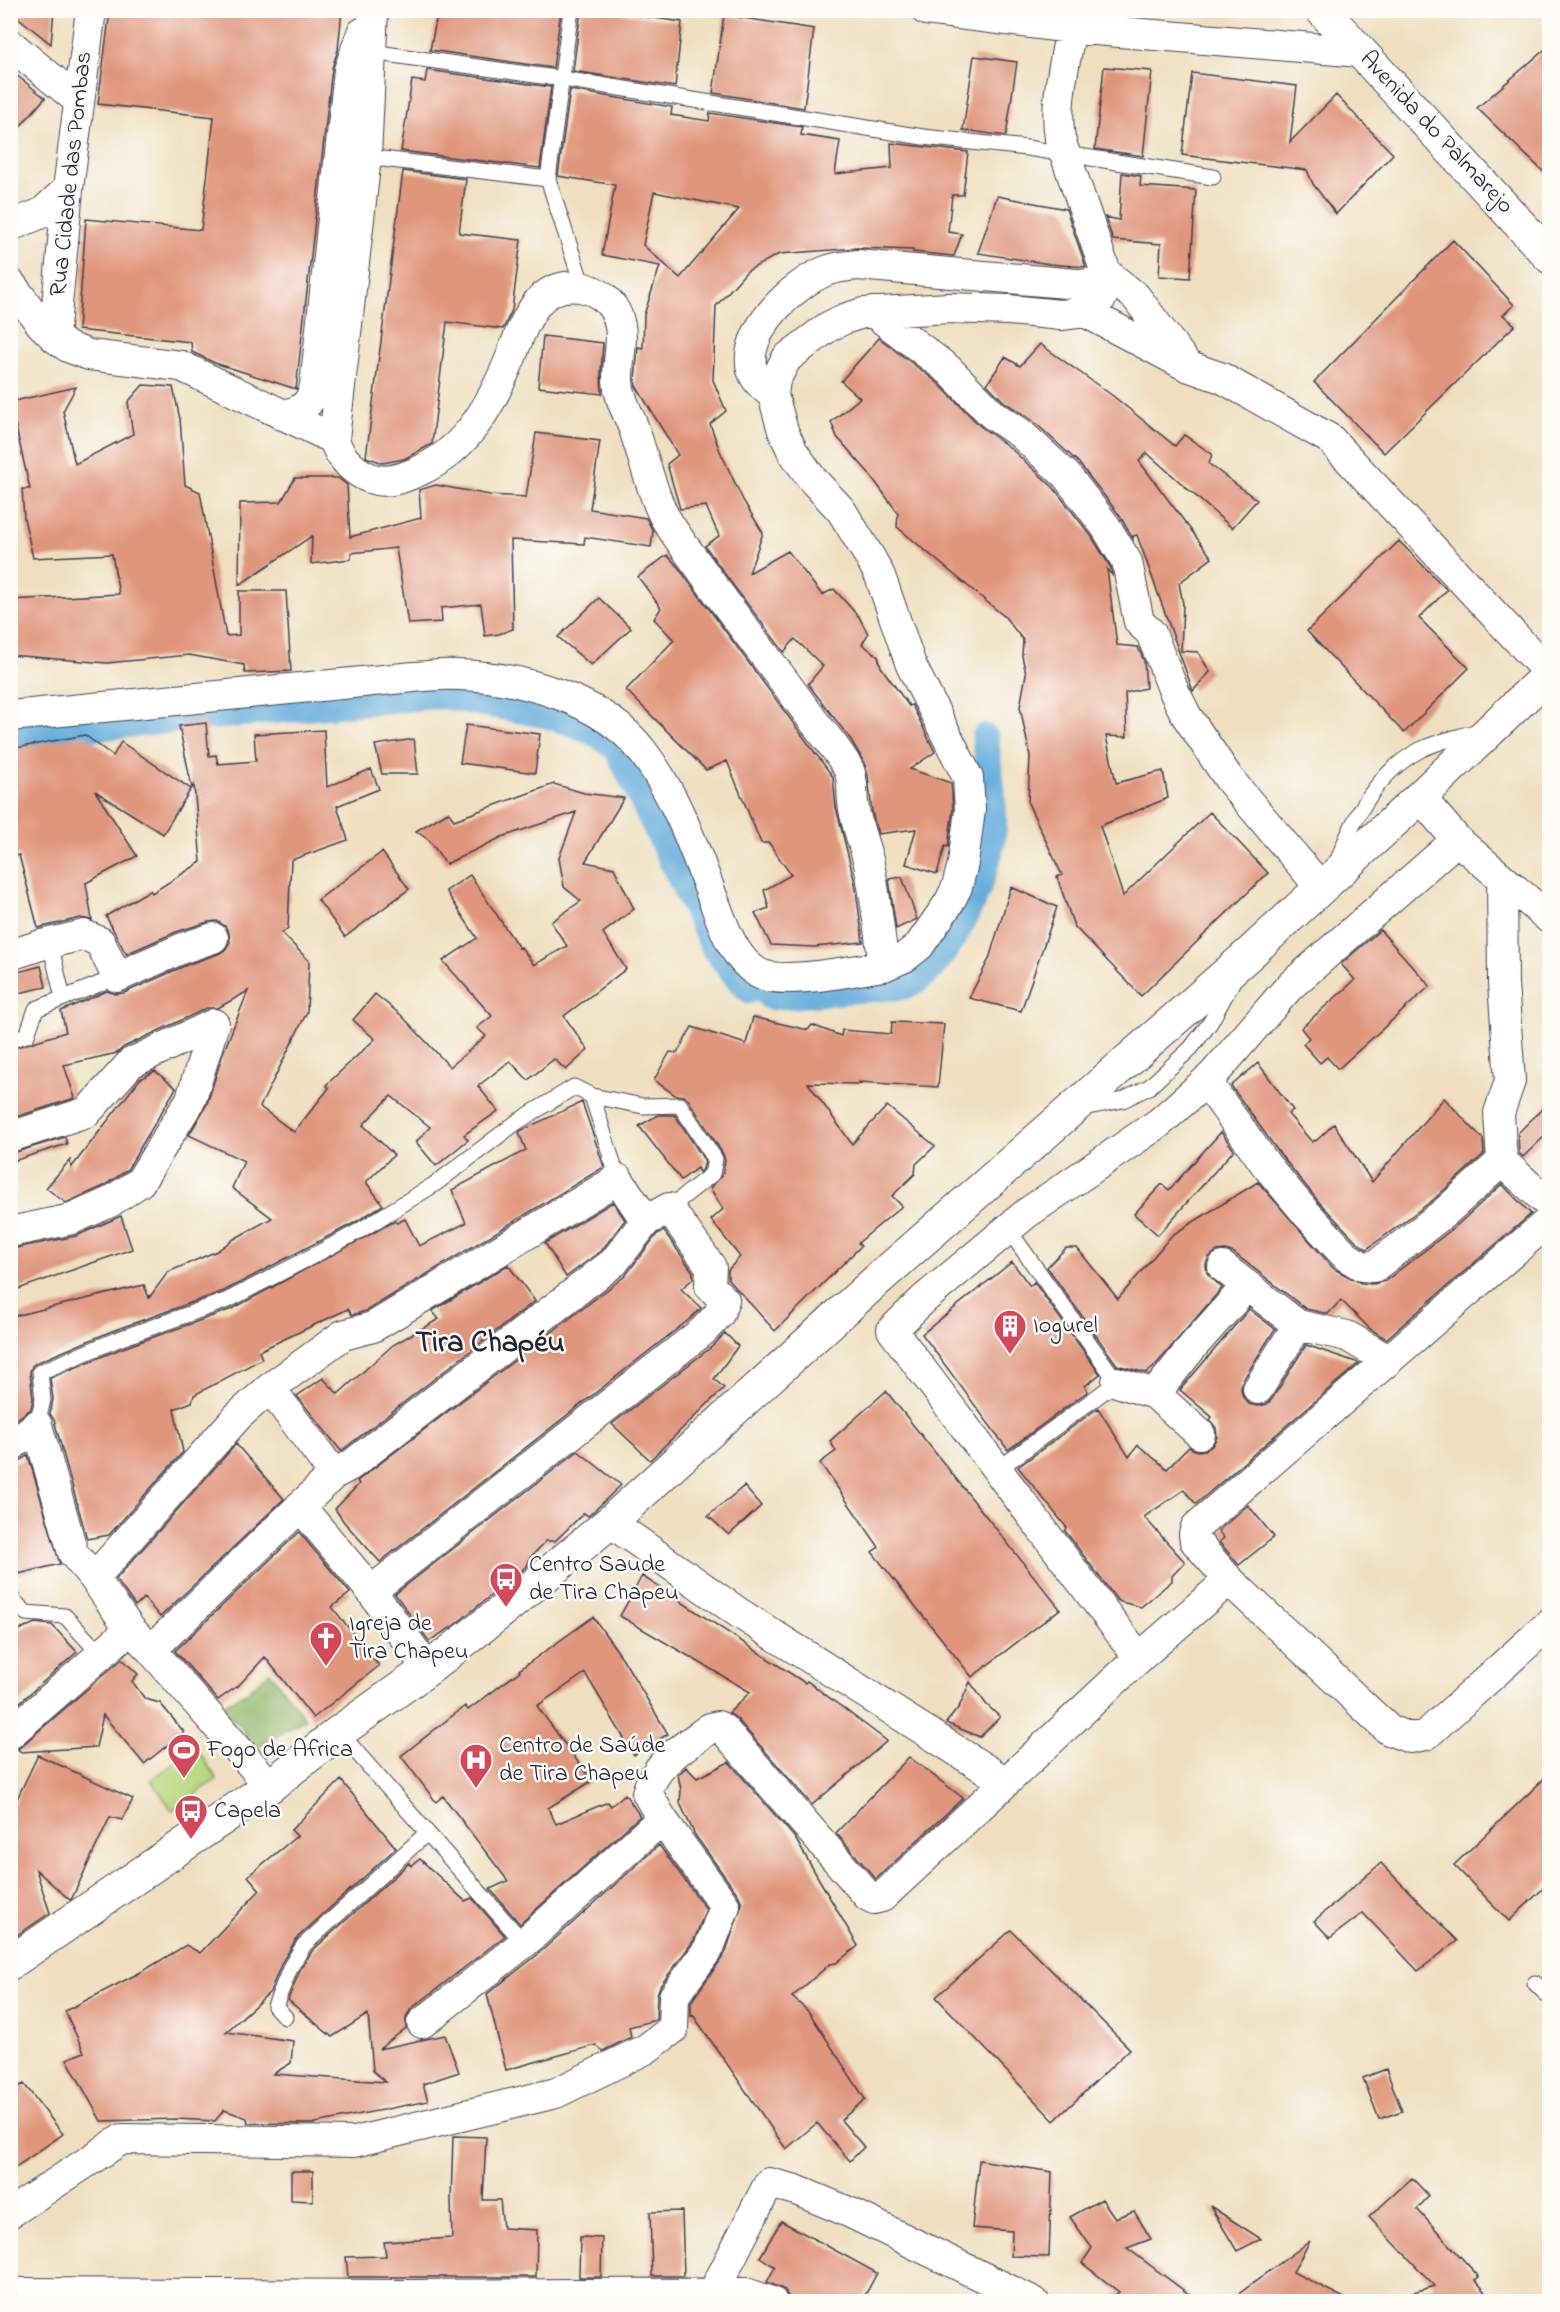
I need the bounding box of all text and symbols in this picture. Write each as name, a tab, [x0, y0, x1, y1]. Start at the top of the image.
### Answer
street label: Avenida do Palmarejo	[1351, 43, 1521, 223]
street label: Rua Cidade das Pombas	[42, 50, 102, 298]
building icon: Iogurel	[992, 1308, 1028, 1355]
place label: Iogurel	[1033, 1309, 1098, 1344]
district label: Tira Chapéu	[415, 1322, 565, 1366]
place label: Centro Saude de Tira Chapeu	[529, 1548, 679, 1611]
bus stop icon: Centro Saude de Tira Chapeu	[488, 1561, 524, 1608]
place label: Igreja de Tira Chapeu	[349, 1607, 468, 1670]
church icon: Igreja de Tira Chapeu	[308, 1620, 344, 1667]
place label: Centro de Saúde de Tira Chapeu	[499, 1729, 665, 1792]
sports icon: Fogo de Africa	[166, 1732, 202, 1779]
place label: Fogo de Africa	[206, 1733, 353, 1768]
hospital icon: Centro de Saúde de Tira Chapeu	[458, 1742, 494, 1789]
bus stop icon: Capela	[173, 1793, 209, 1840]
place label: Capela	[214, 1794, 281, 1829]

